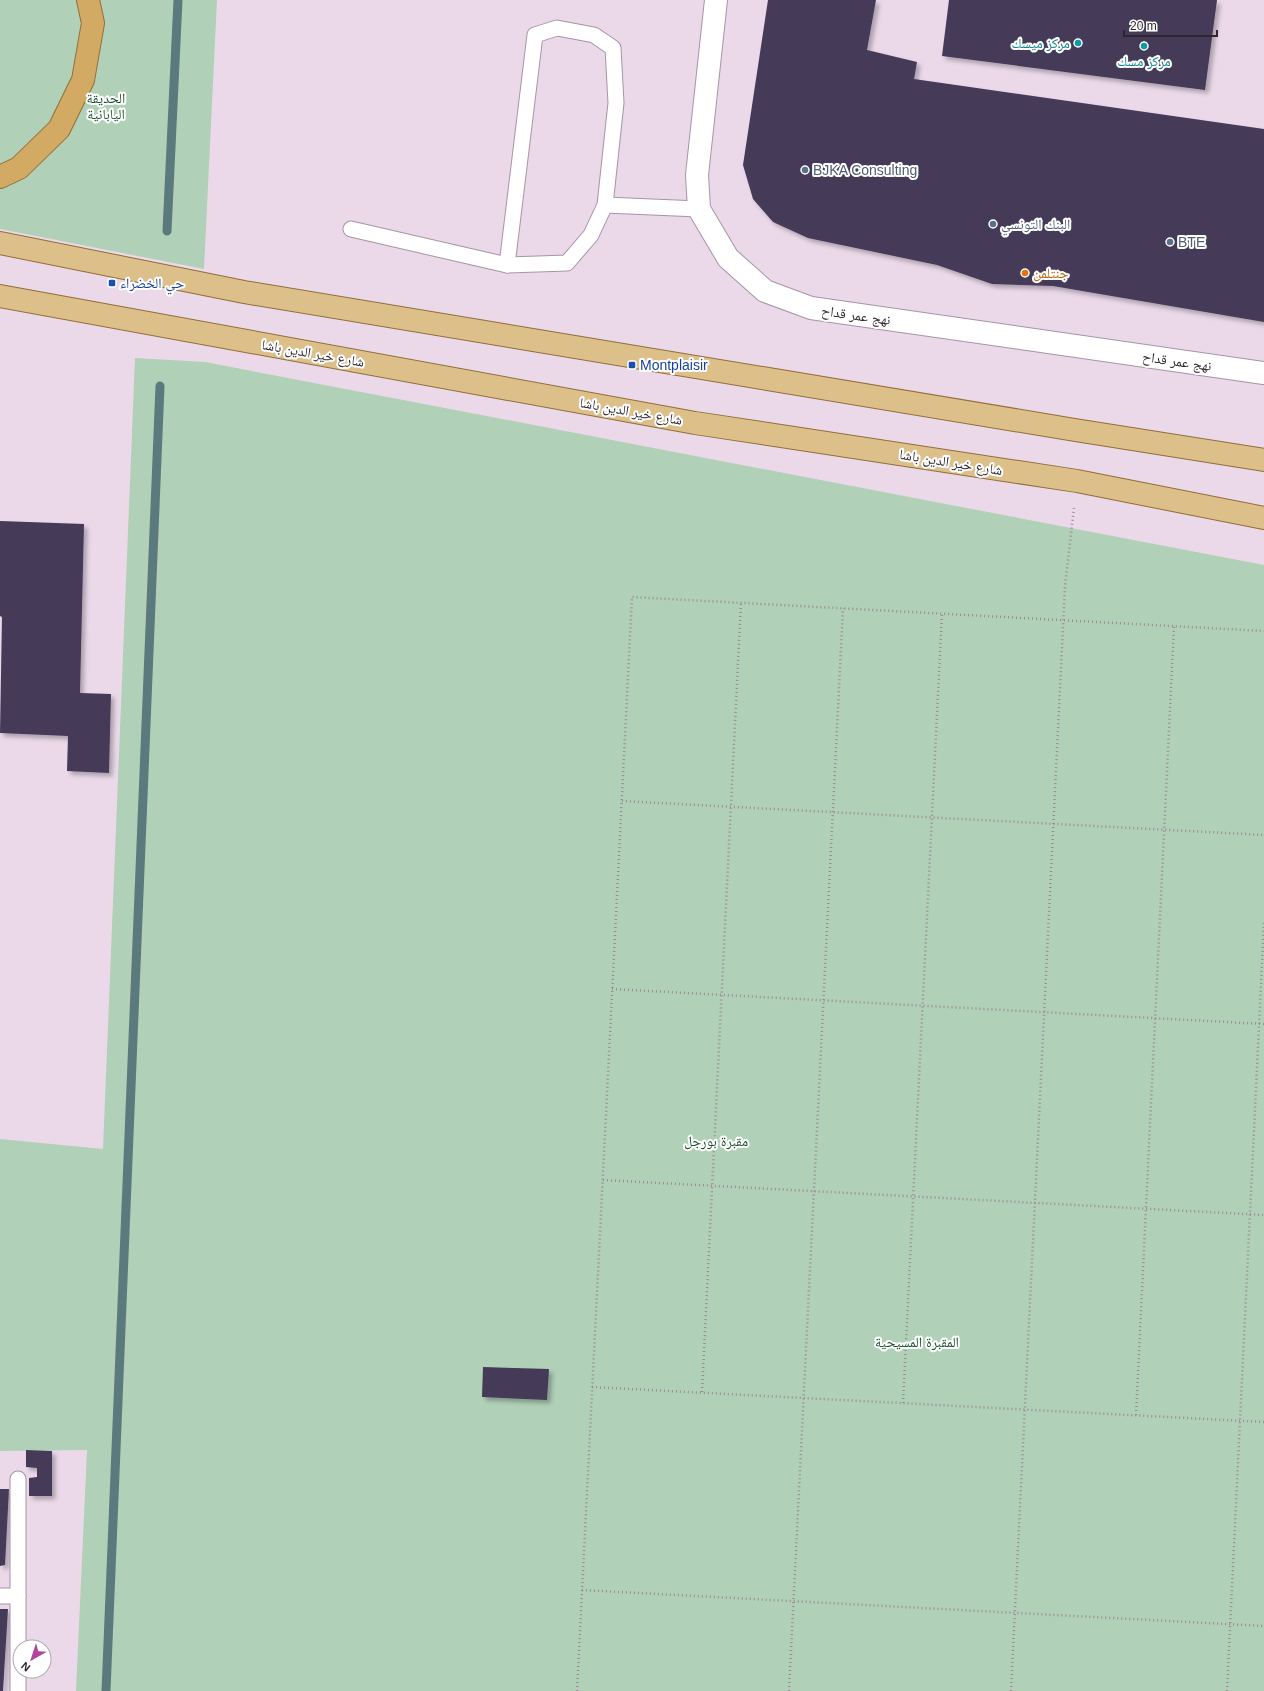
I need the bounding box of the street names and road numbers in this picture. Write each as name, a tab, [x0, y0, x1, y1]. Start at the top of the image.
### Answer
street label: نهج عمر قداح	[820, 302, 892, 330]
street label: شارع خير الدين باشا	[260, 336, 366, 372]
street label: نهج عمر قداح	[1141, 348, 1213, 376]
street label: شارع خير الدين باشا	[578, 394, 684, 430]
street label: شارع خير الدين باشا	[898, 446, 1004, 480]

